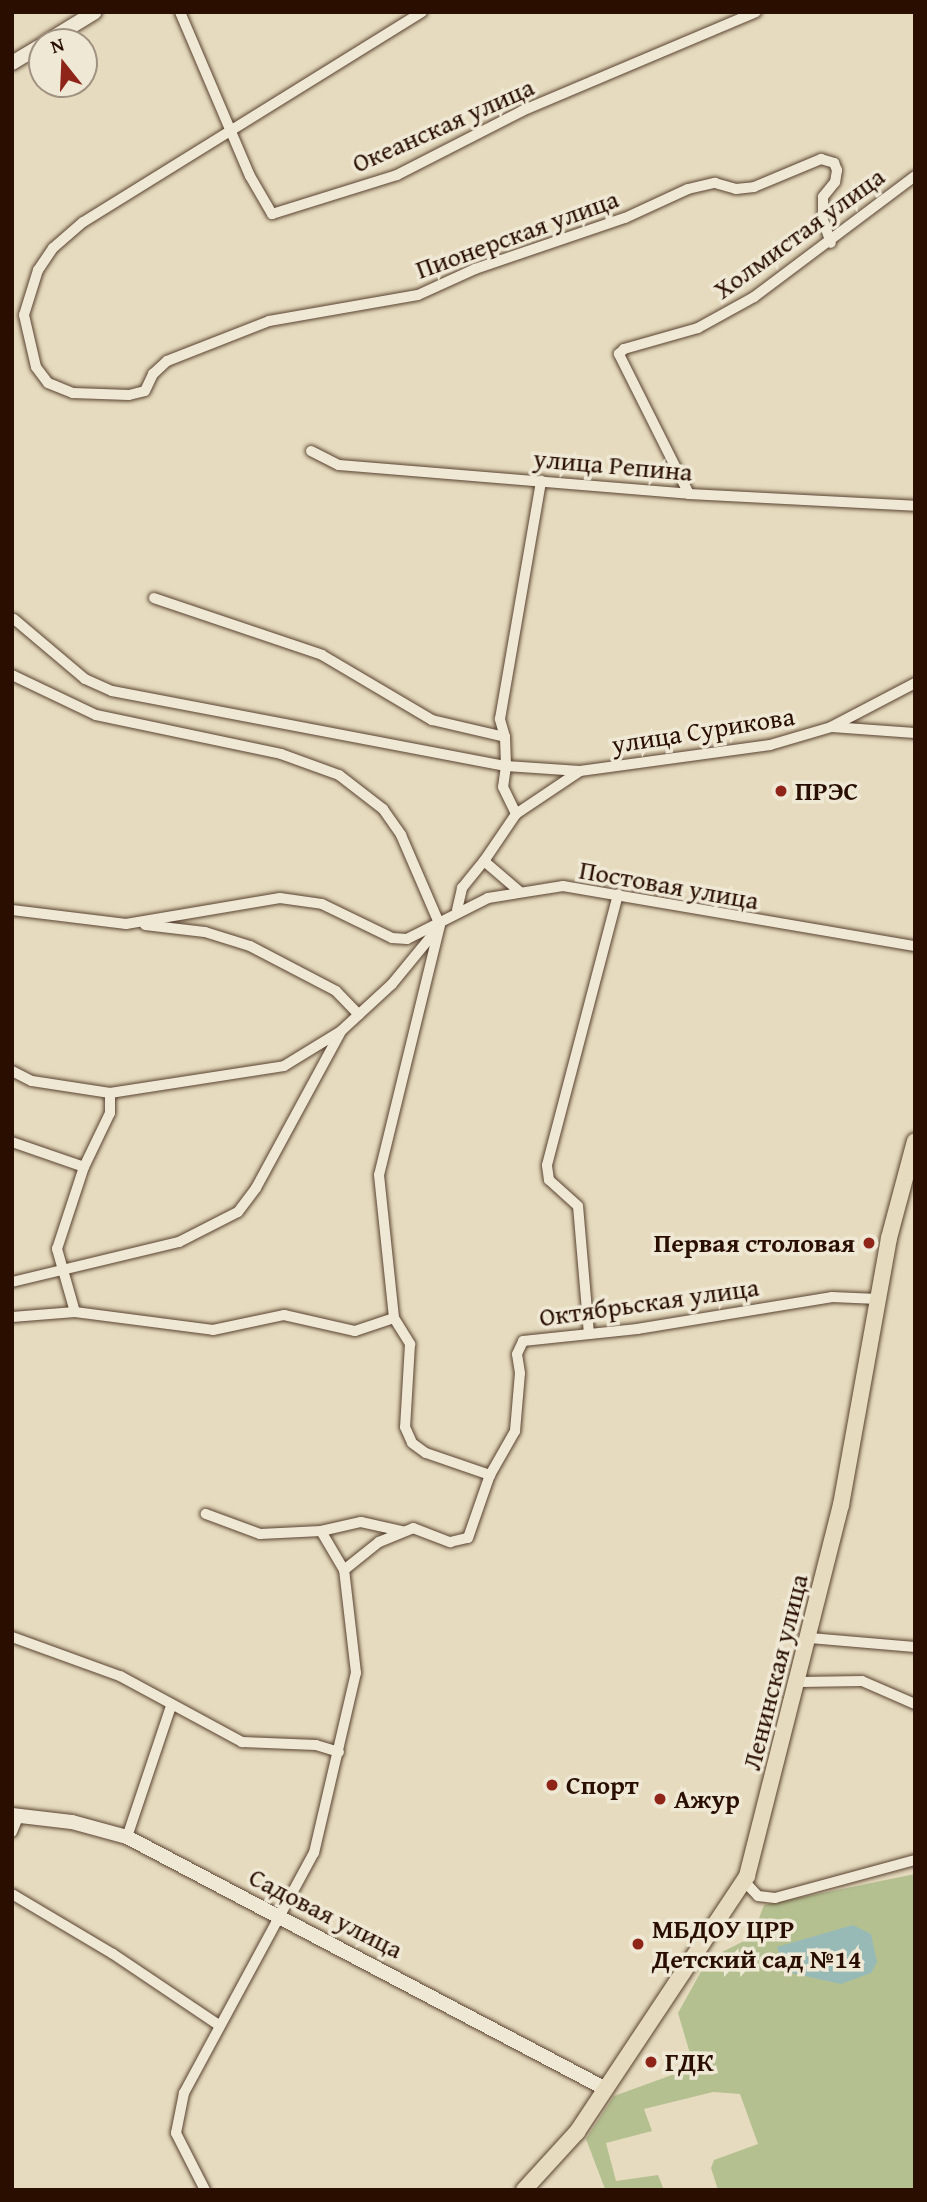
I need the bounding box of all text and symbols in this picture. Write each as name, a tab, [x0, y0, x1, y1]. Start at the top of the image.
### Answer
north arrow	[28, 28, 98, 98]
text: N	[47, 30, 67, 60]
street label: Океанская улица	[347, 71, 539, 179]
street label: Холмистая улица	[708, 161, 890, 305]
street label: Пионерская улица	[411, 183, 623, 285]
street label: улица Репина	[532, 443, 694, 487]
street label: улица Сурикова	[609, 700, 797, 760]
place label: ПРЭС	[795, 775, 858, 807]
marker: ПРЭС	[773, 783, 789, 799]
street label: Постовая улица	[577, 854, 761, 916]
place label: Первая столовая	[654, 1227, 855, 1259]
marker: Первая столовая	[861, 1235, 877, 1251]
street label: Октябрьская улица	[537, 1271, 761, 1333]
street label: Ленинская улица	[736, 1571, 814, 1773]
place label: Спорт	[566, 1769, 639, 1801]
marker: Спорт	[544, 1777, 560, 1793]
place label: Ажур	[674, 1783, 740, 1815]
marker: Ажур	[652, 1791, 668, 1807]
street label: Садовая улица	[244, 1861, 408, 1965]
place label: МБДОУ ЦРР Детский сад №14	[652, 1913, 862, 1974]
marker: МБДОУ ЦРР Детский сад №14	[630, 1936, 646, 1952]
place label: ГДК	[665, 2046, 714, 2078]
marker: ГДК	[643, 2054, 659, 2070]

